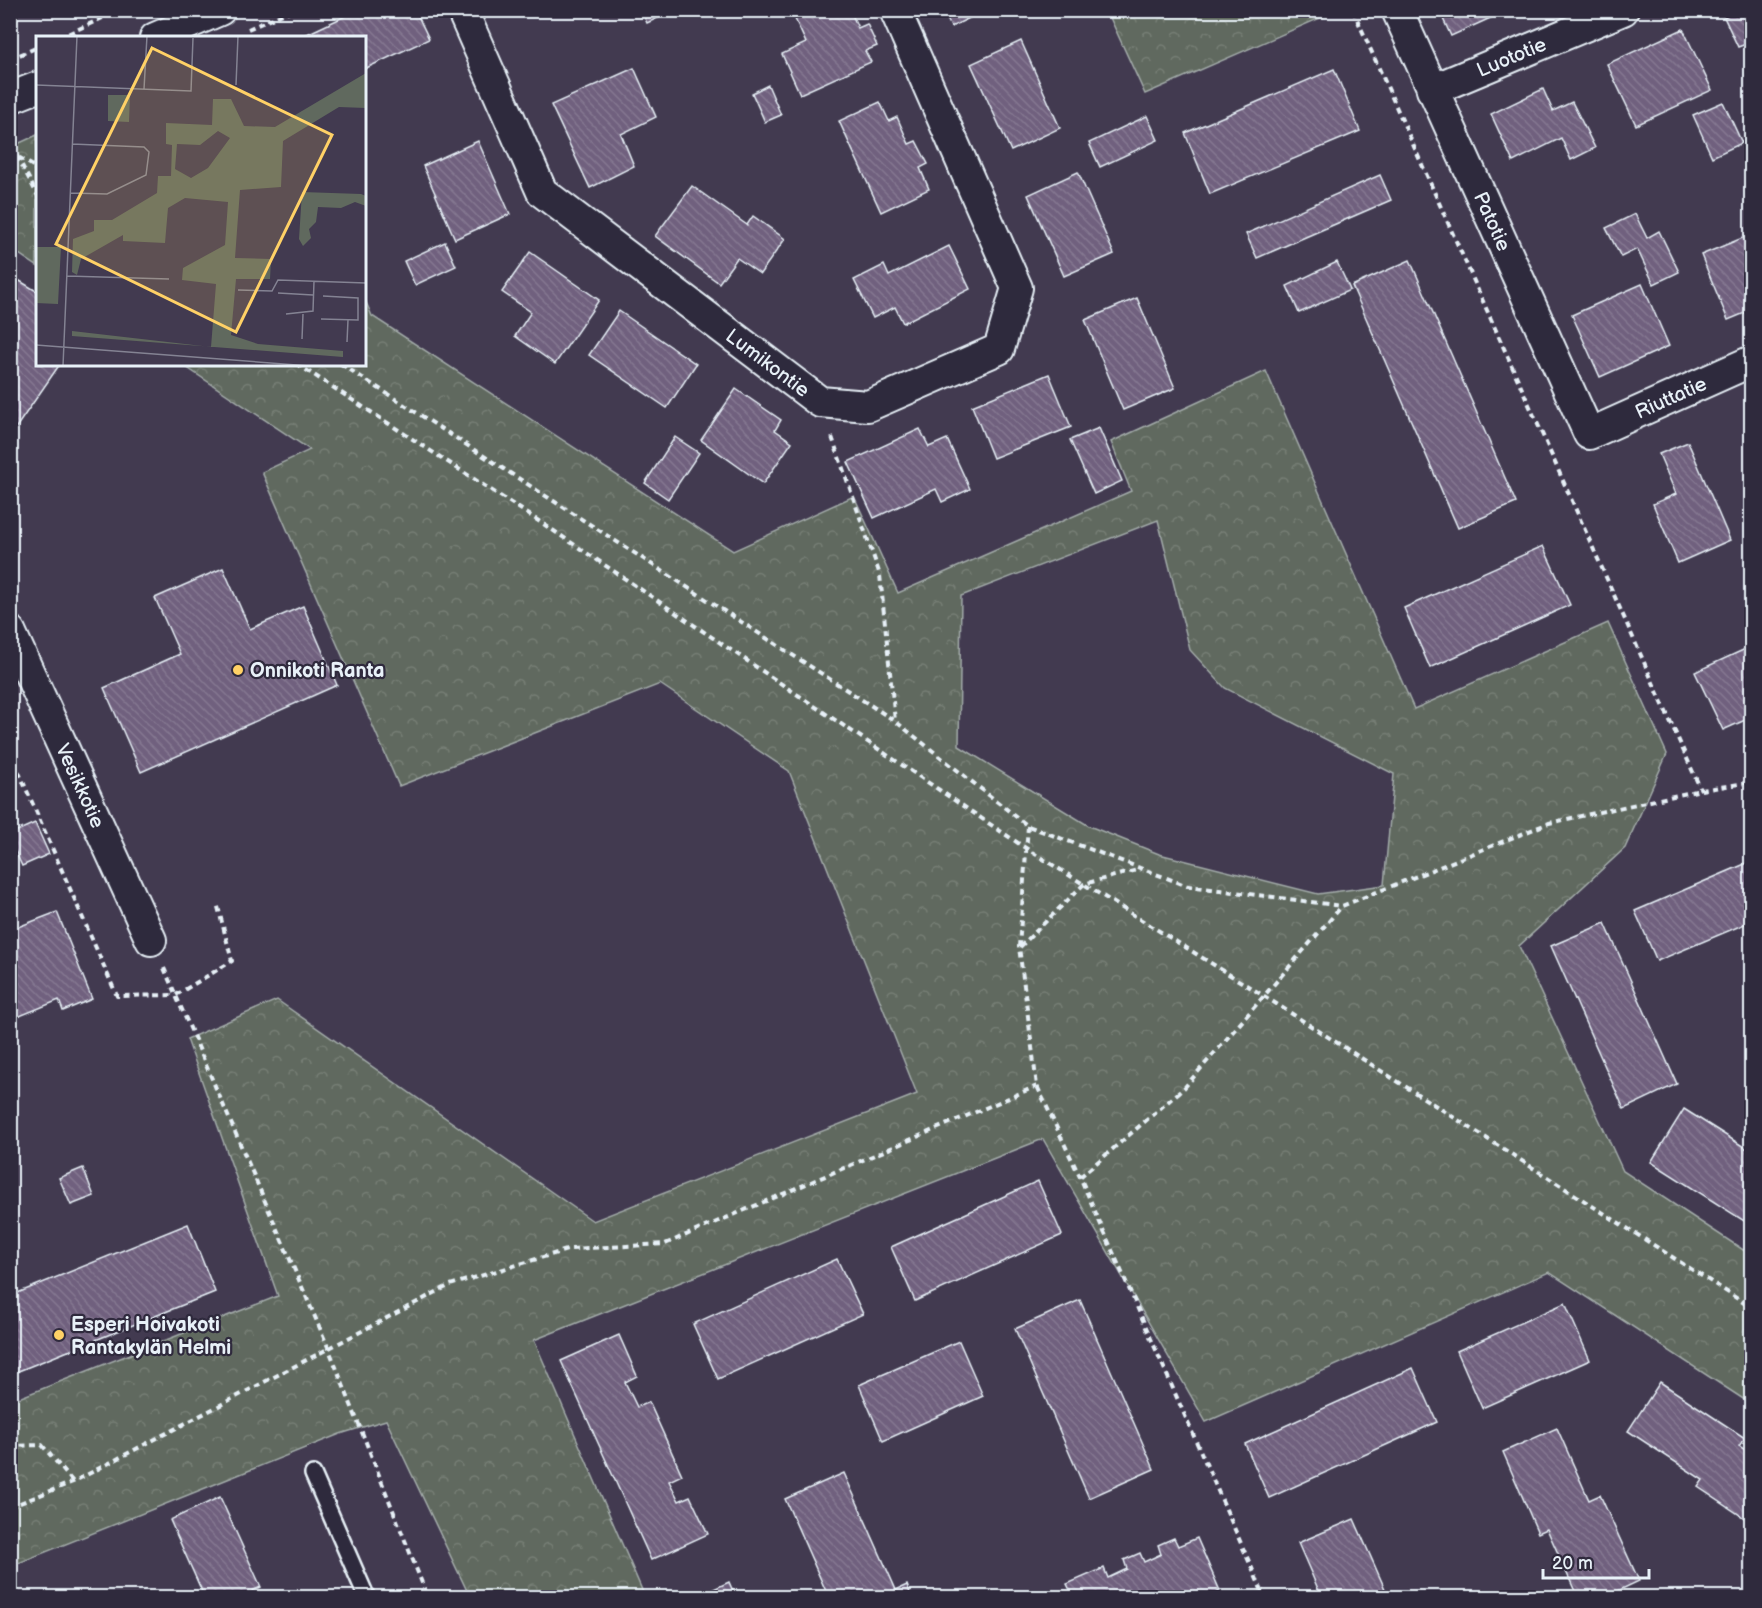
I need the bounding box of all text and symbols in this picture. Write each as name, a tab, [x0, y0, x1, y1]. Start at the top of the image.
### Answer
street label: Luototie	[1473, 32, 1550, 83]
inset map	[36, 36, 366, 366]
street label: Patotie	[1468, 188, 1516, 255]
street label: Lumikontie	[721, 324, 814, 403]
street label: Riuttatie	[1632, 372, 1711, 425]
place label: Onnikoti Ranta	[250, 659, 385, 683]
marker: Onnikoti Ranta	[231, 663, 245, 677]
street label: Vesikkotie	[50, 740, 109, 832]
place label: Esperi Hoivakoti Rantakylän Helmi	[71, 1313, 231, 1360]
marker: Esperi Hoivakoti Rantakylän Helmi	[52, 1328, 66, 1342]
scale bar	[1543, 1542, 1650, 1580]
text: 20 m	[1552, 1553, 1593, 1574]

